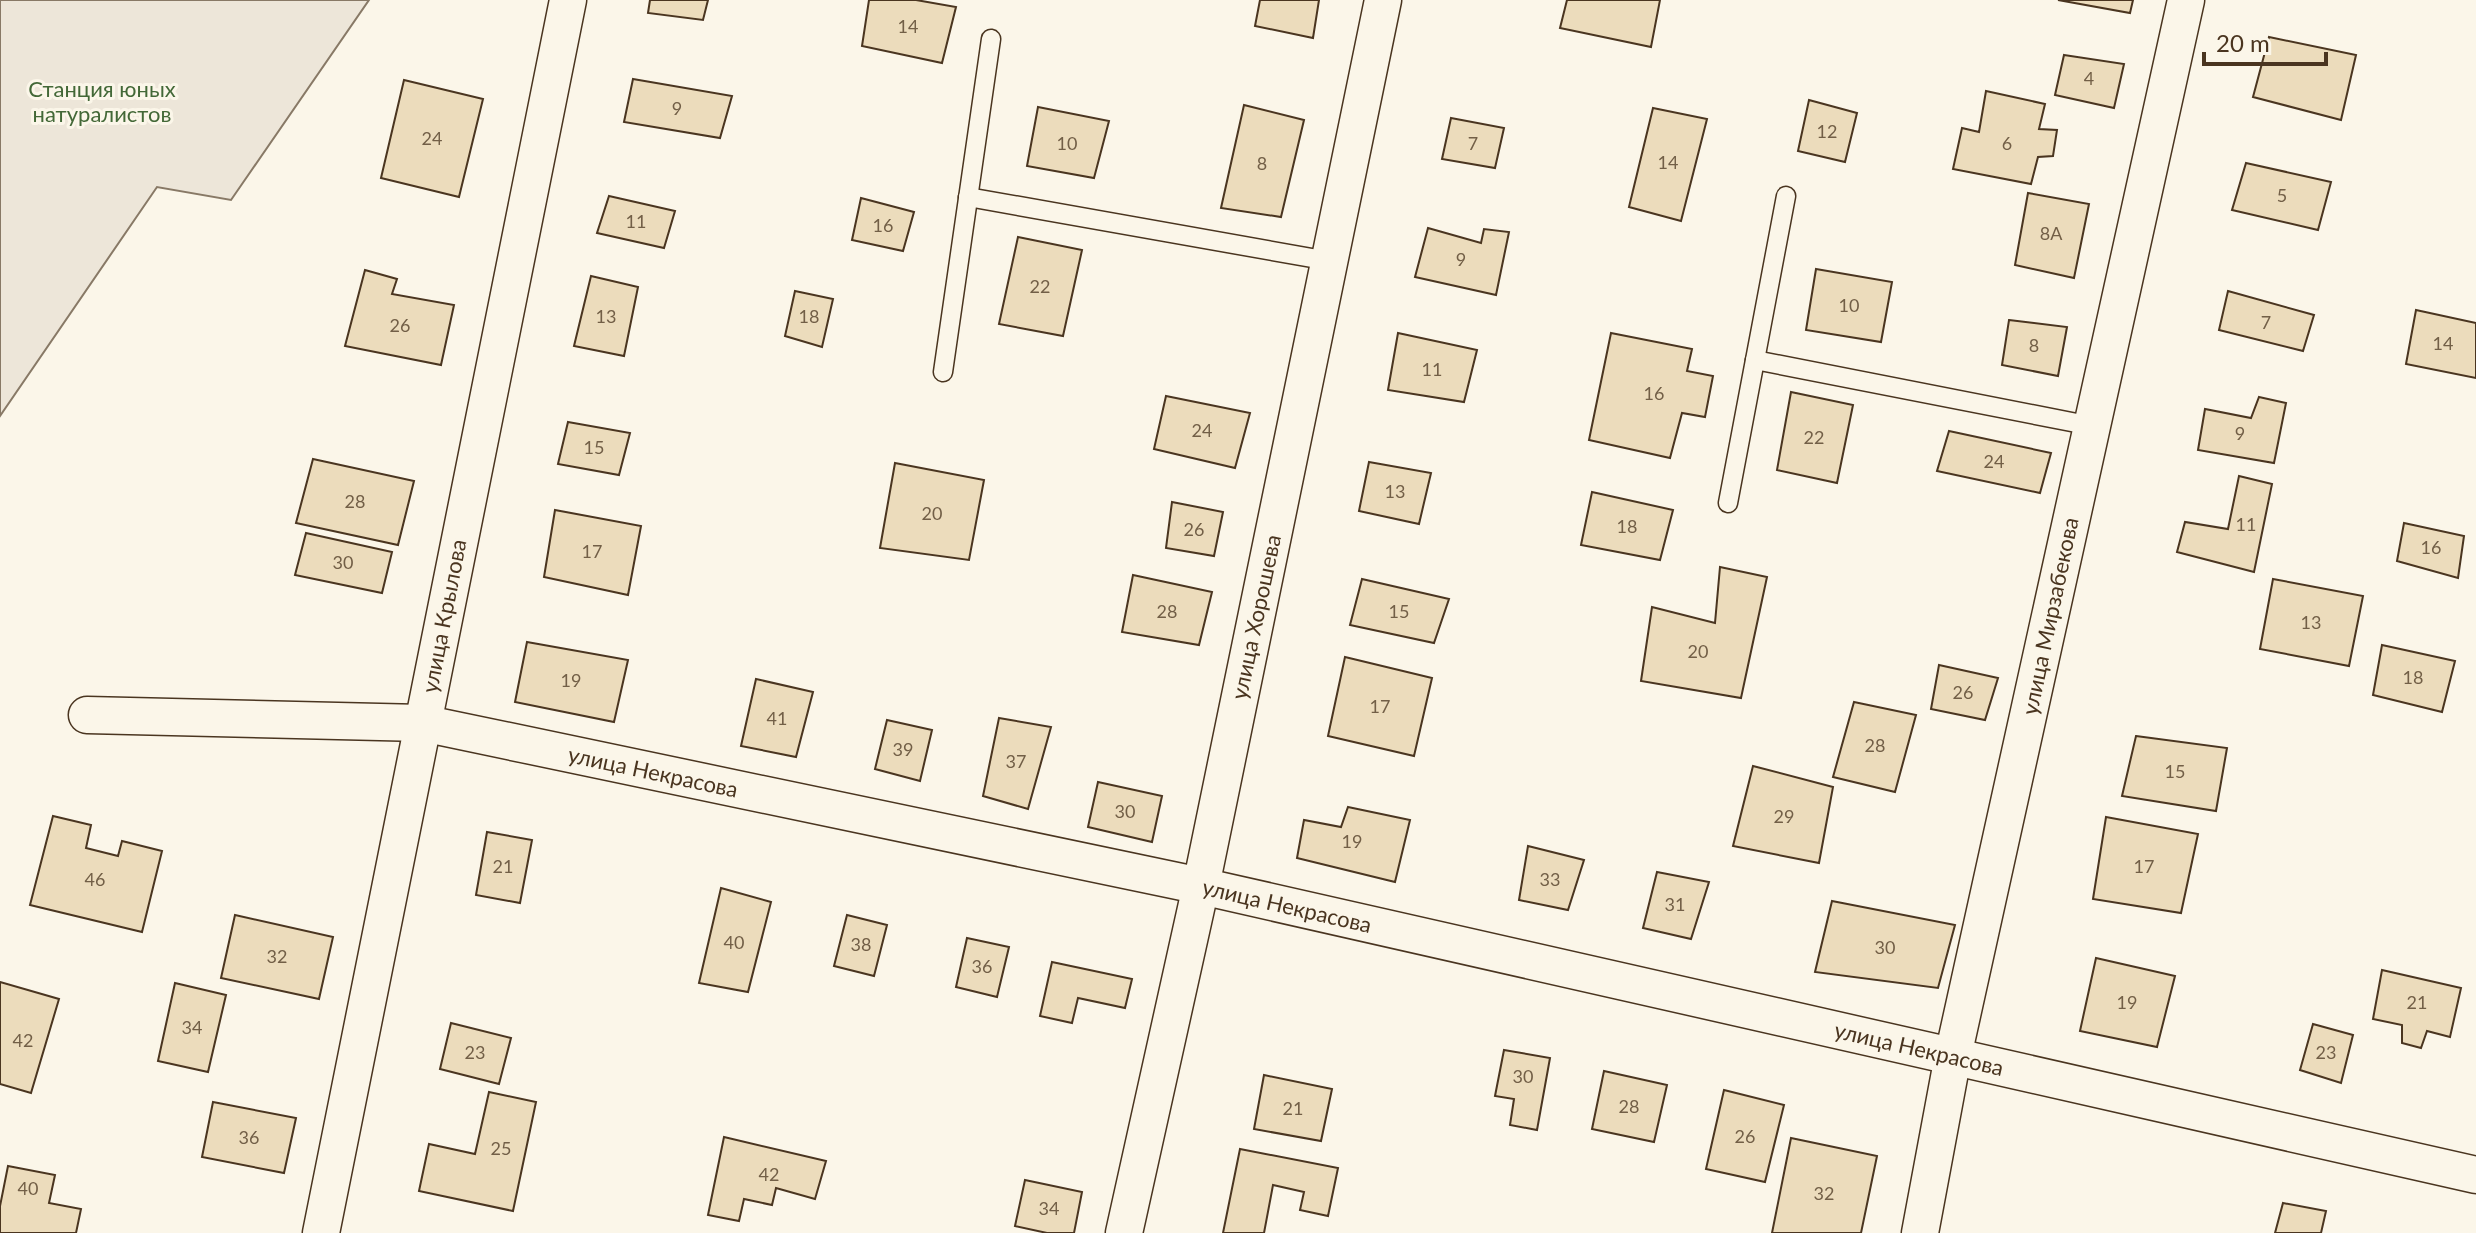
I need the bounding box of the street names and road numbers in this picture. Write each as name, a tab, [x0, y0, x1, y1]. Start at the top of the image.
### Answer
street label: улица Мирзабекова	[2015, 515, 2084, 717]
street label: улица Хорошева	[1225, 532, 1286, 702]
street label: улица Крылова	[415, 537, 472, 695]
street label: улица Некрасова	[566, 740, 741, 803]
street label: улица Некрасова	[1200, 873, 1374, 938]
street label: улица Некрасова	[1832, 1016, 2006, 1081]

